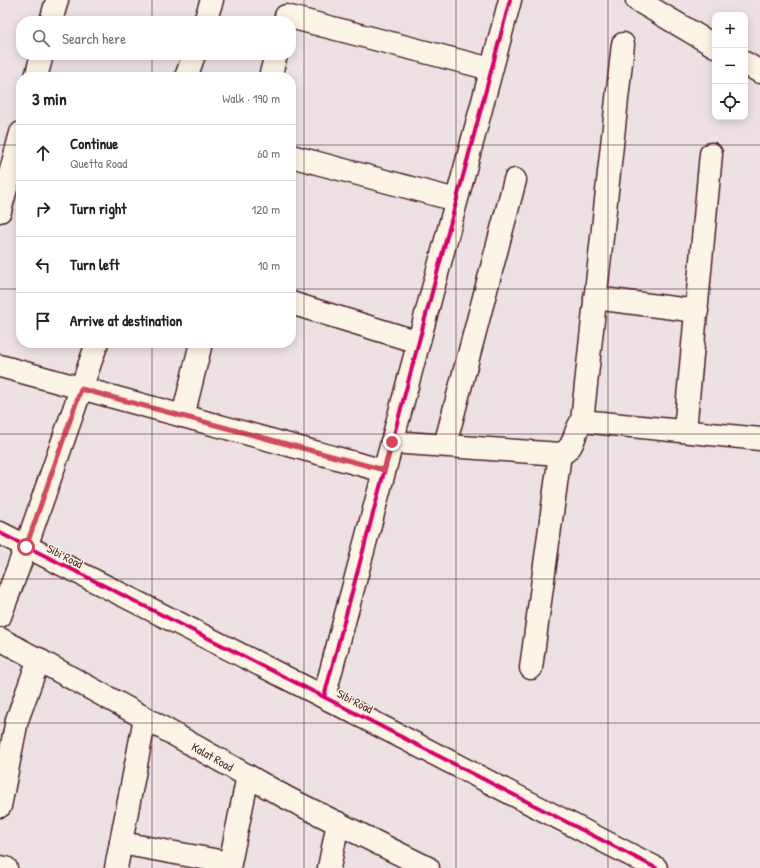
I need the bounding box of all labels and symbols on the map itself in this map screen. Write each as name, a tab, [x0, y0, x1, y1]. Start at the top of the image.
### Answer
route end	[383, 433, 401, 451]
route start	[17, 538, 35, 556]
street label: Sibi Road	[44, 540, 86, 572]
street label: Sibi Road	[334, 685, 376, 717]
street label: Kalat Road	[189, 738, 237, 775]

